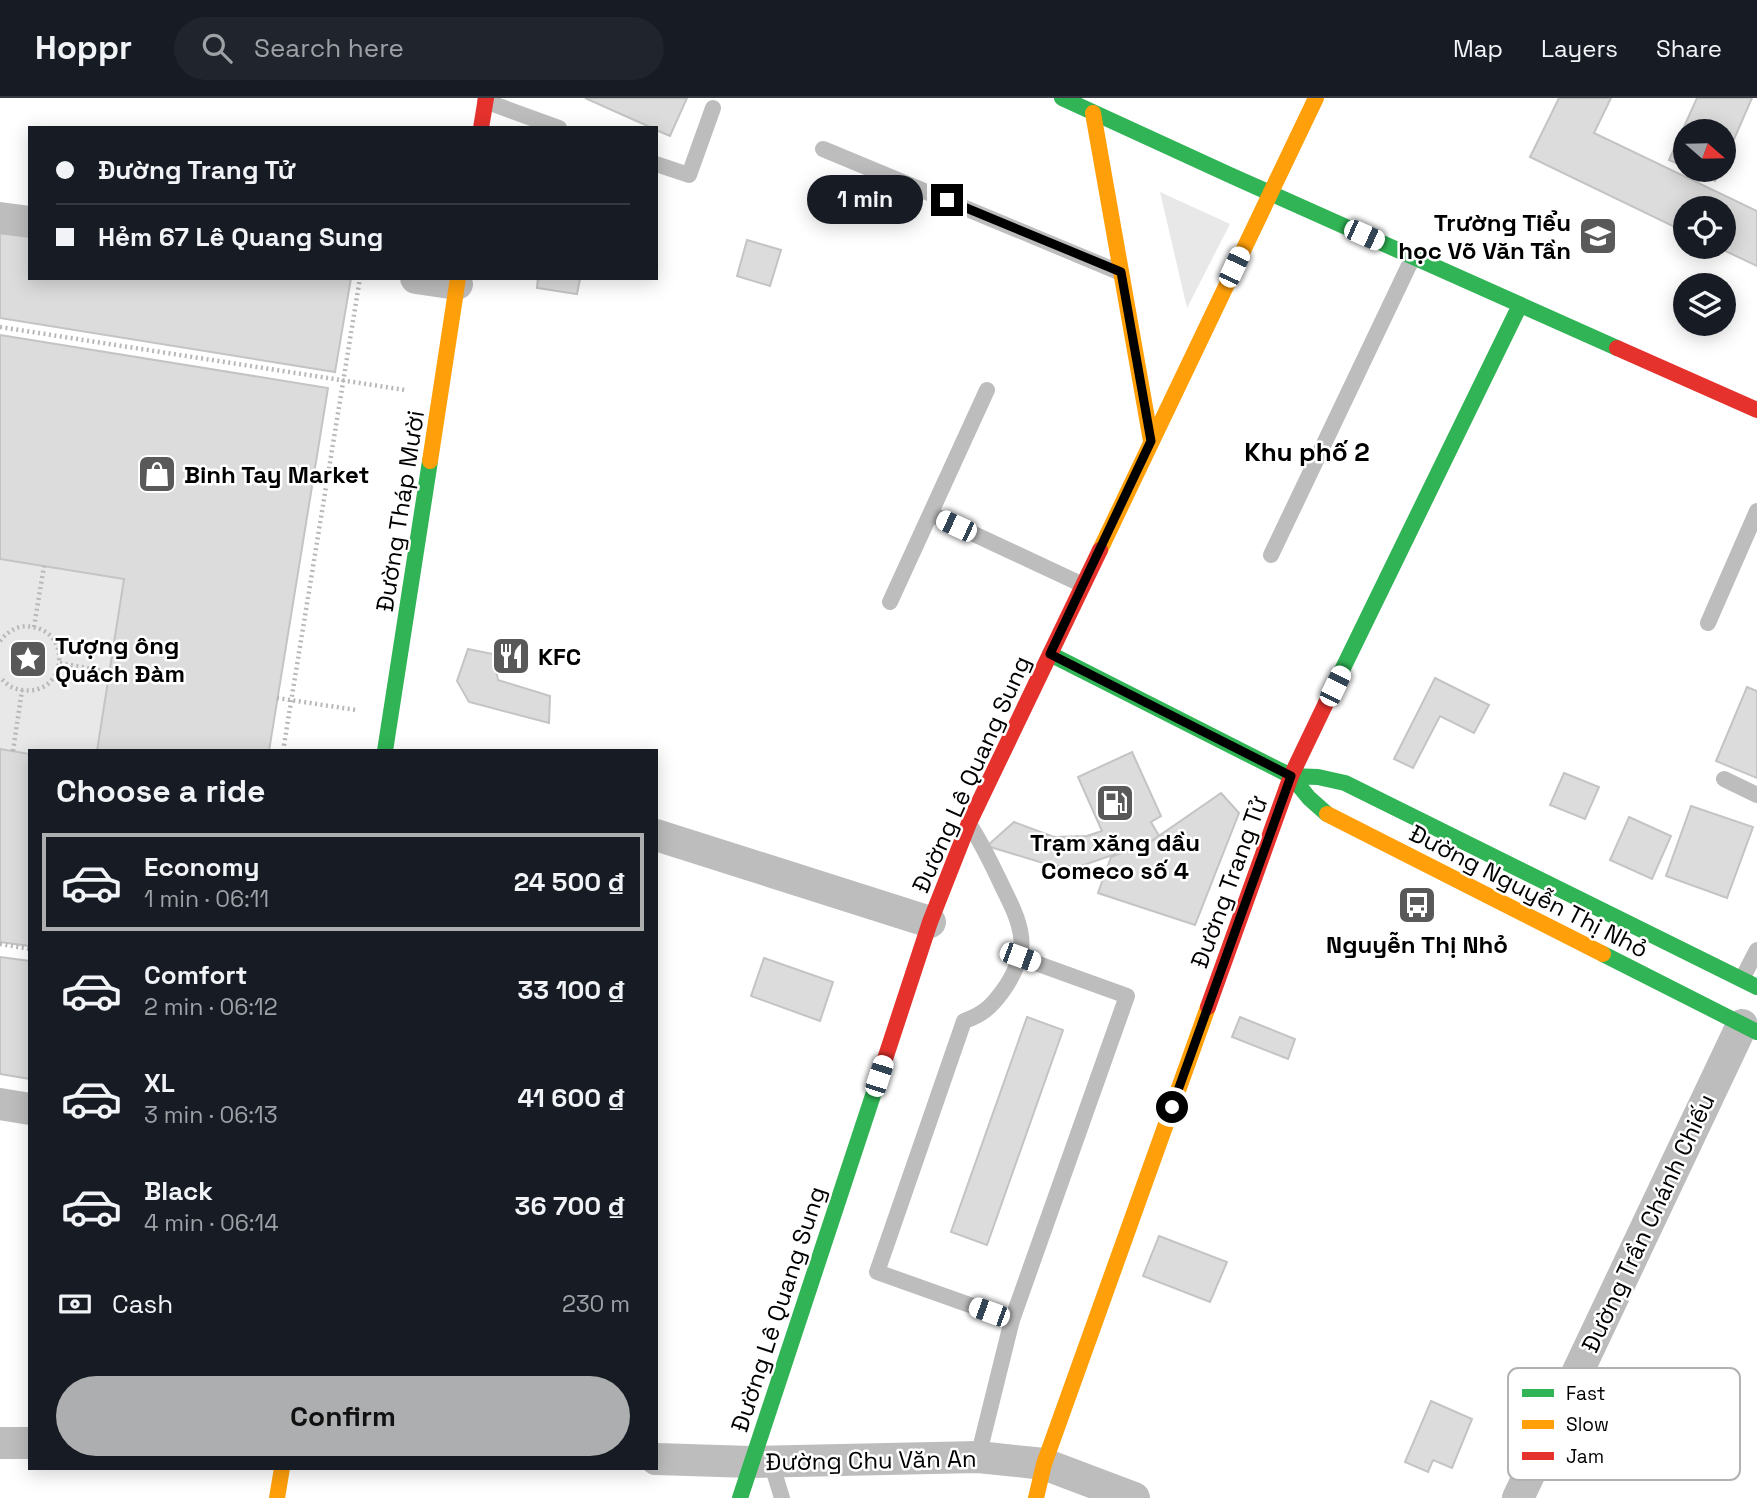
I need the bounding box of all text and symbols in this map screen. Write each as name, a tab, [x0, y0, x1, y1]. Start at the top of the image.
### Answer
search box	[174, 17, 664, 80]
text: Hoppr	[35, 27, 132, 69]
icon: search	[198, 29, 236, 67]
text: Search here	[254, 31, 404, 65]
text: Map	[1453, 33, 1503, 64]
text: Layers	[1541, 33, 1618, 64]
text: Share	[1656, 33, 1722, 64]
north arrow	[1673, 119, 1736, 182]
map controls	[1673, 119, 1736, 336]
text: Đường Trang Tử	[98, 153, 296, 187]
callout: 1 min	[807, 176, 922, 224]
text: 1 min	[837, 184, 893, 214]
route end	[931, 184, 963, 216]
button: locate	[1673, 196, 1736, 259]
place label: Trường Tiểu học Võ Văn Tần	[1398, 207, 1571, 266]
school or university icon: Trường Tiểu học Võ Văn Tần	[1577, 215, 1619, 257]
car	[1341, 217, 1388, 253]
text: Hẻm 67 Lê Quang Sung	[98, 220, 383, 254]
car	[1216, 244, 1253, 290]
button: layers	[1673, 273, 1736, 336]
street label: Đường Tháp Mười	[369, 408, 431, 614]
district label: Khu phố 2	[1244, 435, 1370, 469]
shop icon: Binh Tay Market	[136, 453, 178, 495]
place label: Binh Tay Market	[184, 459, 370, 490]
car	[933, 508, 980, 544]
place label: Tượng ông Quách Đàm	[55, 630, 185, 689]
restaurant icon: KFC	[490, 635, 532, 677]
place icon: Tượng ông Quách Đàm	[7, 638, 49, 680]
place label: KFC	[538, 641, 581, 672]
street label: Đường Lê Quang Sung	[905, 651, 1037, 897]
car	[1317, 663, 1354, 709]
text: Choose a ride	[56, 771, 266, 811]
fuel station icon: Trạm xăng dầu Comeco số 4	[1094, 782, 1136, 824]
street label: Đường Trang Tử	[1184, 792, 1274, 972]
street label: Đường Nguyễn Thị Nhỏ	[1405, 818, 1653, 964]
place label: Trạm xăng dầu Comeco số 4	[1030, 827, 1200, 886]
text: Economy	[144, 850, 260, 884]
icon: car	[60, 851, 123, 914]
text: 24 500 ₫	[514, 865, 626, 899]
text: 1 min · 06:11	[144, 884, 269, 914]
bus stop icon: Nguyễn Thị Nhỏ	[1396, 884, 1438, 926]
place label: Nguyễn Thị Nhỏ	[1326, 930, 1508, 958]
car	[997, 940, 1044, 974]
text: Comfort	[144, 958, 247, 992]
icon: car	[60, 959, 123, 1022]
text: 33 100 ₫	[517, 973, 626, 1007]
text: 2 min · 06:12	[144, 992, 278, 1022]
car	[863, 1053, 896, 1099]
text: XL	[144, 1066, 175, 1100]
icon: car	[60, 1067, 123, 1130]
text: 41 600 ₫	[517, 1081, 626, 1115]
street label: Đường Trần Chánh Chiếu	[1574, 1089, 1722, 1357]
route start	[1156, 1091, 1188, 1123]
text: 3 min · 06:13	[144, 1100, 278, 1130]
text: Black	[144, 1174, 213, 1208]
icon: car	[60, 1175, 123, 1238]
street label: Đường Lê Quang Sung	[724, 1182, 832, 1436]
text: 36 700 ₫	[515, 1189, 626, 1223]
text: 4 min · 06:14	[144, 1208, 279, 1238]
icon: cash	[56, 1285, 94, 1323]
text: Cash	[112, 1287, 173, 1321]
text: 230 m	[562, 1289, 630, 1319]
car	[966, 1295, 1013, 1329]
legend	[1508, 1368, 1740, 1480]
button: Confirm	[56, 1376, 630, 1456]
text: Fast	[1566, 1381, 1606, 1406]
text: Slow	[1566, 1412, 1609, 1437]
street label: Đường Chu Văn An	[765, 1443, 977, 1477]
text: Jam	[1566, 1444, 1604, 1469]

